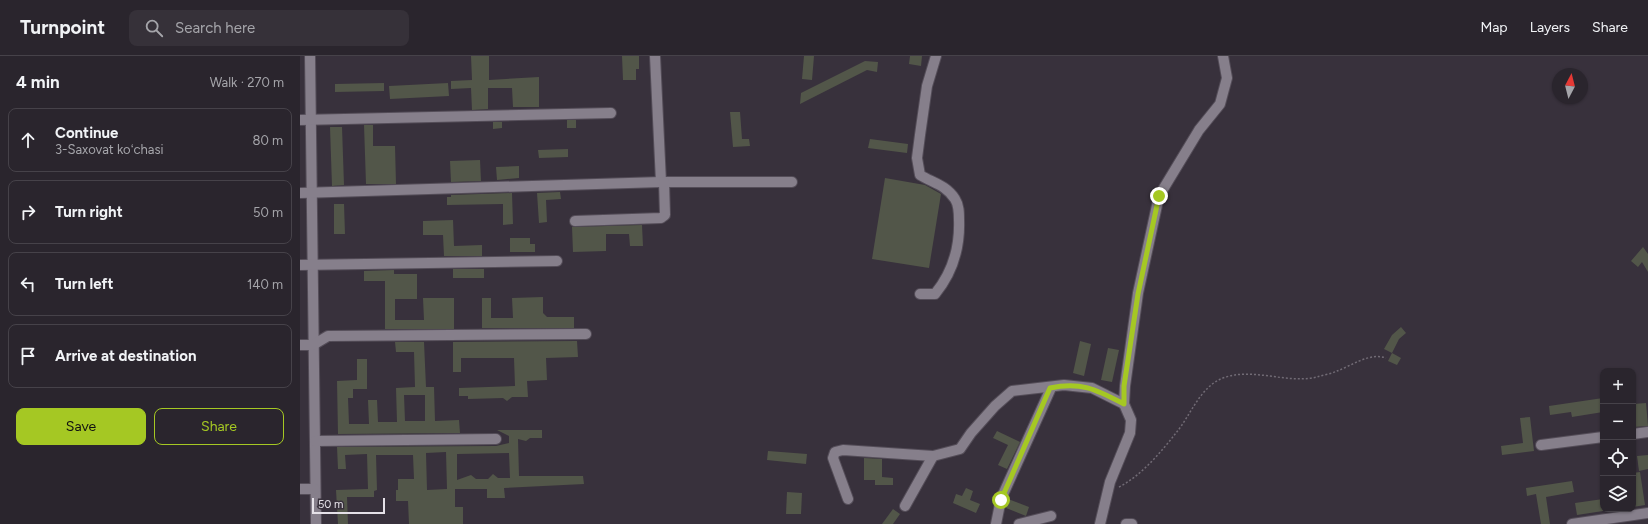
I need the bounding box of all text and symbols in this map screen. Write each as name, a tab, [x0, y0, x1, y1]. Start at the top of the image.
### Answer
search box	[129, 10, 409, 46]
text: Turnpoint	[20, 16, 105, 39]
icon: search	[143, 17, 165, 39]
text: Search here	[175, 19, 255, 37]
text: Map	[1480, 19, 1508, 36]
text: Layers	[1530, 19, 1570, 36]
text: Share	[1592, 19, 1628, 36]
north arrow	[1552, 68, 1588, 104]
text: 4 min	[16, 72, 60, 92]
text: Walk · 270 m	[210, 75, 284, 90]
text: Continue	[55, 124, 118, 142]
icon: ahead	[17, 129, 39, 151]
text: 80 m	[252, 133, 283, 148]
text: 3-Saxovat koʻchasi	[55, 142, 164, 157]
route end	[1150, 187, 1168, 205]
icon: right	[17, 201, 39, 223]
text: Turn right	[55, 203, 123, 221]
text: 50 m	[253, 205, 283, 220]
icon: left	[17, 273, 39, 295]
text: Turn left	[55, 275, 113, 293]
text: 140 m	[247, 277, 283, 292]
icon: arrive	[17, 345, 39, 367]
text: Arrive at destination	[55, 347, 196, 365]
map controls	[1600, 368, 1636, 512]
button: +	[1600, 368, 1636, 404]
button: −	[1600, 404, 1636, 440]
button: Save	[16, 408, 146, 445]
button: Share	[154, 408, 284, 445]
button: locate	[1600, 440, 1636, 476]
button: layers	[1600, 476, 1636, 512]
route start	[992, 491, 1010, 509]
scale bar	[312, 496, 385, 515]
text: 50 m	[318, 498, 343, 511]

